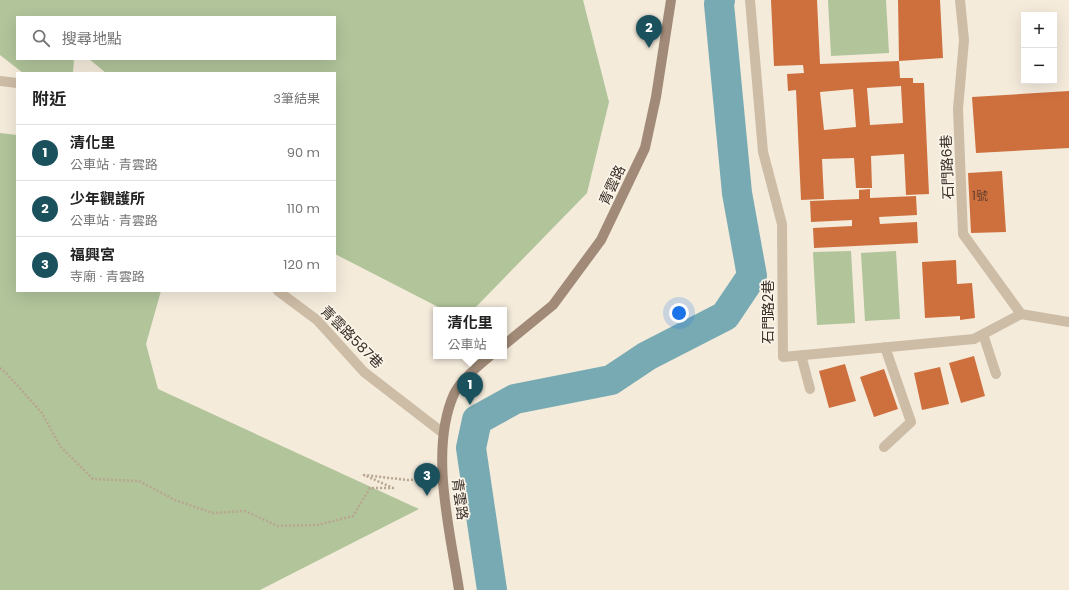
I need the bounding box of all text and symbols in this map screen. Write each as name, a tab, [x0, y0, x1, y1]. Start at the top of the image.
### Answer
map controls	[1021, 12, 1057, 84]
button: +	[1021, 12, 1057, 48]
pin: 2	[636, 15, 662, 48]
search box	[16, 16, 336, 60]
icon: search	[30, 27, 52, 49]
text: 搜尋地點	[62, 28, 122, 49]
button: −	[1021, 48, 1057, 84]
text: 附近	[32, 87, 66, 111]
text: 3筆結果	[273, 89, 320, 108]
text: 清化里	[70, 132, 115, 153]
street label: 石門路6巷	[936, 134, 958, 200]
text: 1	[43, 143, 47, 162]
text: 90 m	[287, 143, 320, 162]
text: 公車站 · 青雲路	[70, 155, 158, 174]
street label: 青雲路	[594, 162, 630, 208]
house number: 1號	[972, 187, 988, 204]
text: 少年觀護所	[70, 188, 145, 209]
text: 2	[41, 199, 49, 218]
text: 110 m	[287, 199, 320, 218]
text: 公車站 · 青雲路	[70, 211, 158, 230]
text: 福興宮	[70, 244, 115, 265]
text: 3	[41, 255, 49, 274]
text: 120 m	[283, 255, 320, 274]
text: 寺廟 · 青雲路	[70, 267, 145, 286]
street label: 石門路2巷	[758, 280, 778, 344]
street label: 青雲路587巷	[316, 301, 388, 373]
your location	[669, 303, 689, 323]
popup	[433, 307, 507, 359]
text: 清化里	[447, 312, 493, 333]
text: 公車站	[447, 335, 487, 354]
pin: 1	[457, 372, 483, 405]
pin: 3	[414, 463, 440, 496]
street label: 青雲路	[447, 477, 473, 521]

